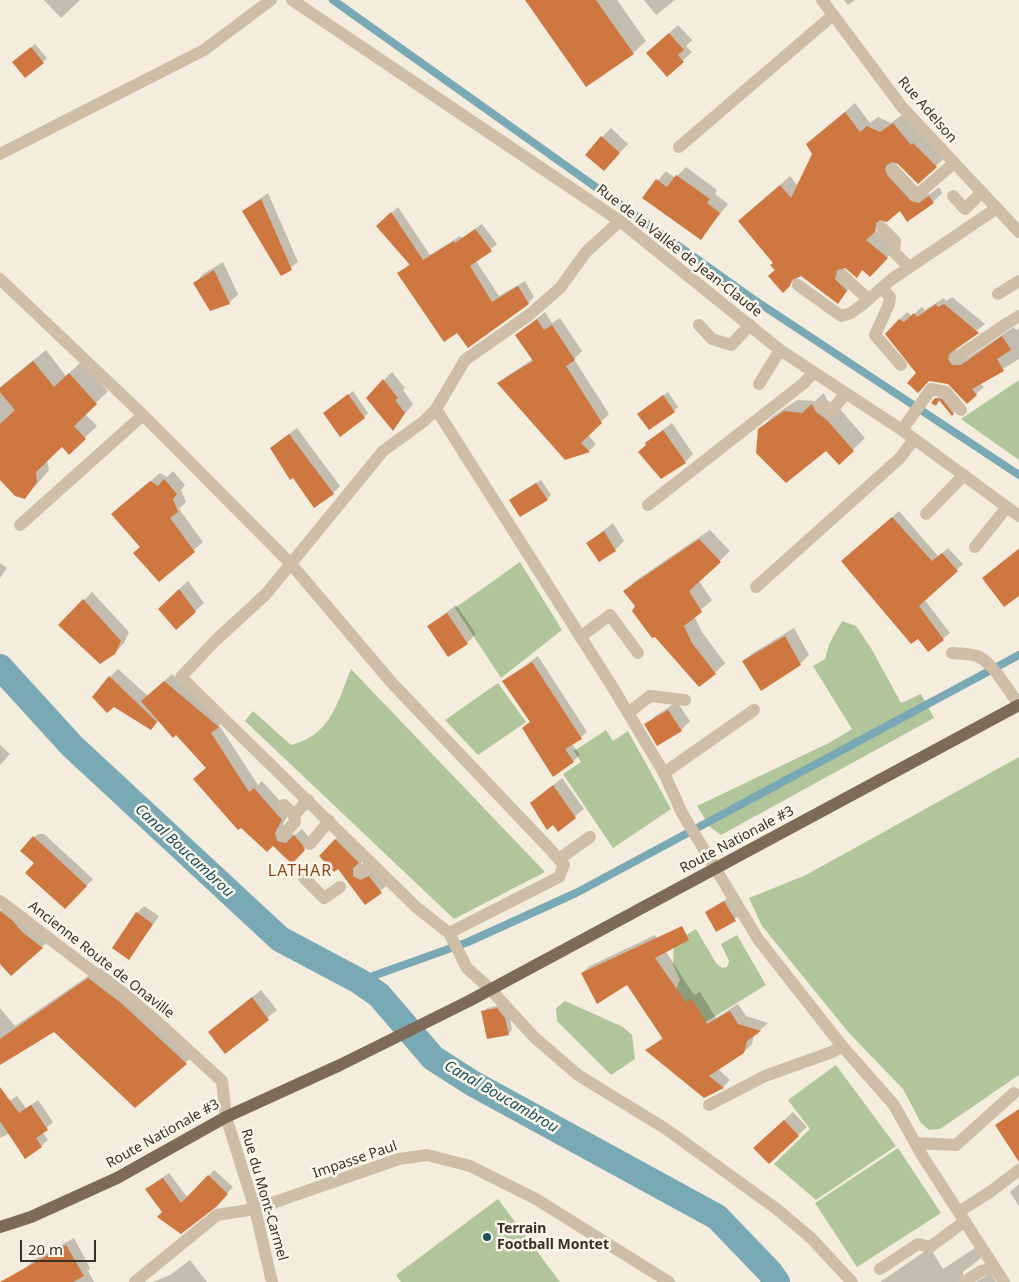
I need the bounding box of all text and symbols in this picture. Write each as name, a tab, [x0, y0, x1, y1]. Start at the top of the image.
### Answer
street label: Rue Adelson	[894, 74, 960, 146]
street label: Rue de la Vallée de Jean-Claude	[593, 181, 765, 321]
water label: Canal Boucambrou	[131, 801, 237, 901]
street label: Route Nationale #3	[677, 803, 797, 877]
district label: LATHAR	[267, 861, 333, 881]
street label: Ancienne Route de Onaville	[25, 898, 177, 1022]
water label: Canal Boucambrou	[441, 1057, 561, 1137]
street label: Route Nationale #3	[103, 1096, 223, 1172]
street label: Rue du Mont-Carmel	[237, 1127, 291, 1263]
street label: Impasse Paul	[311, 1138, 399, 1182]
place label: Terrain Football Montet	[497, 1221, 609, 1254]
scale bar	[22, 1230, 99, 1262]
marker: Terrain Football Montet	[481, 1231, 493, 1243]
text: 20 m	[28, 1239, 63, 1259]

